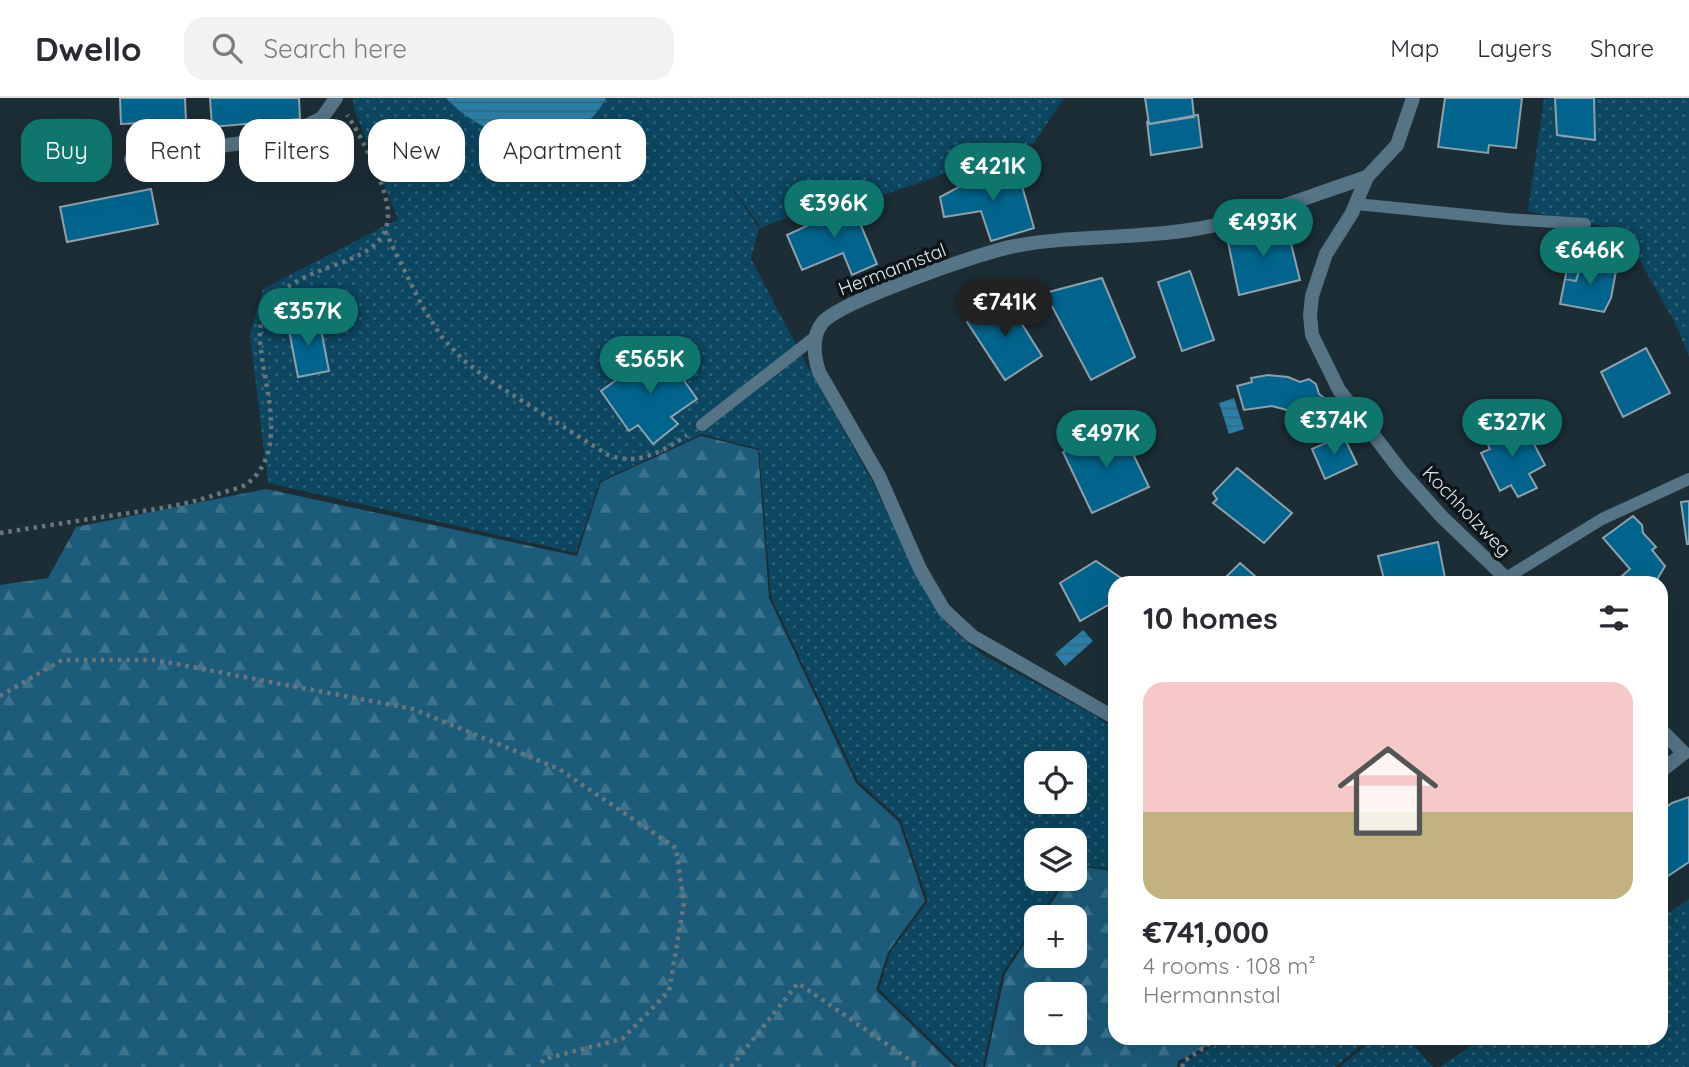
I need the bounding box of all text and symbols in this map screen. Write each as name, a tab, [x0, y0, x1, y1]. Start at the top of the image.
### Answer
search box	[184, 17, 674, 80]
text: Dwello	[35, 28, 142, 69]
icon: search	[208, 29, 246, 67]
text: Search here	[264, 32, 407, 65]
text: Map	[1390, 33, 1439, 63]
text: Layers	[1477, 33, 1552, 63]
text: Share	[1590, 33, 1654, 63]
chip: Buy	[21, 119, 112, 182]
chip: Rent	[126, 119, 225, 182]
chip: Filters	[239, 119, 354, 182]
chip: New	[368, 119, 465, 182]
chip: Apartment	[479, 119, 646, 182]
pin: €421K	[944, 144, 1042, 203]
text: €421K	[960, 151, 1026, 180]
pin: €396K	[785, 180, 883, 240]
text: €396K	[800, 188, 868, 217]
pin: €493K	[1214, 200, 1312, 259]
text: €493K	[1229, 207, 1297, 236]
pin: €646K	[1541, 228, 1639, 287]
text: €646K	[1556, 235, 1624, 264]
street label: Hermannstal	[835, 237, 949, 301]
pin: €741K	[956, 280, 1054, 339]
text: €741K	[974, 287, 1036, 316]
pin: €357K	[259, 288, 357, 348]
text: €357K	[274, 296, 342, 325]
pin: €565K	[601, 336, 699, 396]
text: €565K	[616, 344, 684, 373]
pin: €374K	[1285, 398, 1383, 457]
pin: €327K	[1463, 400, 1561, 459]
text: €374K	[1300, 405, 1368, 434]
text: €327K	[1478, 407, 1546, 436]
pin: €497K	[1057, 410, 1155, 470]
text: €497K	[1072, 418, 1140, 447]
street label: Kochholzweg	[1418, 461, 1516, 561]
text: 10 homes	[1143, 599, 1278, 637]
icon: filters	[1595, 599, 1633, 637]
icon: home	[1325, 728, 1451, 854]
map controls	[1024, 751, 1087, 1045]
button: locate	[1024, 751, 1087, 814]
button: layers	[1024, 828, 1087, 891]
button: +	[1024, 905, 1087, 968]
text: €741,000	[1143, 913, 1269, 951]
text: 4 rooms · 108 m²	[1143, 951, 1316, 980]
text: Hermannstal	[1143, 980, 1281, 1009]
button: −	[1024, 982, 1087, 1045]

